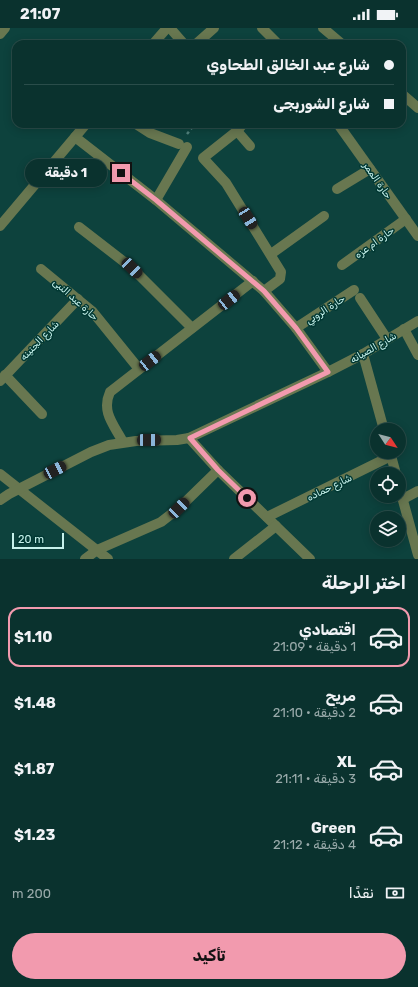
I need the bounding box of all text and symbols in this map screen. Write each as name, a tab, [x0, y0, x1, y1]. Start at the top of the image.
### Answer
text: 21:07	[20, 5, 60, 23]
text: شارع عبد الخالق الطحاوي	[207, 56, 370, 74]
text: شارع الشوربجى	[273, 95, 370, 113]
callout: 1 دقيقة	[25, 159, 107, 187]
street label: حارة الممر	[360, 159, 394, 201]
route end	[112, 164, 130, 182]
text: 1 دقيقة	[45, 165, 87, 180]
car	[237, 205, 259, 231]
street label: حارة ام عزه	[352, 224, 397, 261]
car	[119, 255, 145, 281]
street label: حارة عبد النبى	[50, 276, 100, 323]
car	[216, 288, 242, 312]
street label: حارة الروبي	[304, 293, 349, 329]
street label: شارع الجنينه	[18, 318, 62, 364]
street label: شارع الصيانه	[348, 330, 399, 367]
car	[137, 349, 163, 373]
north arrow	[370, 423, 406, 459]
map controls	[370, 423, 406, 547]
car	[137, 434, 161, 446]
car	[42, 459, 68, 481]
button: locate	[370, 467, 406, 503]
street label: شارع حماده	[305, 472, 354, 505]
route start	[238, 489, 256, 507]
car	[166, 495, 192, 521]
button: layers	[370, 511, 406, 547]
scale bar	[12, 531, 64, 550]
text: 20 m	[18, 533, 44, 546]
text: اختر الرحلة	[322, 572, 406, 594]
icon: car	[368, 619, 404, 655]
text: اقتصادي	[299, 621, 356, 639]
text: $1.10	[14, 628, 52, 646]
text: 1 دقيقة · 21:09	[273, 639, 356, 654]
icon: car	[368, 685, 404, 721]
text: مريح	[325, 687, 356, 705]
text: $1.48	[14, 694, 56, 712]
text: 2 دقيقة · 21:10	[273, 705, 356, 720]
icon: car	[368, 751, 404, 787]
text: XL	[337, 753, 356, 771]
text: $1.87	[14, 760, 54, 778]
text: 3 دقيقة · 21:11	[275, 771, 356, 786]
icon: car	[368, 817, 404, 853]
text: Green	[311, 819, 356, 837]
text: $1.23	[14, 826, 55, 844]
text: 4 دقيقة · 21:12	[273, 837, 356, 852]
icon: cash	[384, 882, 406, 904]
text: نقدًا	[349, 884, 374, 902]
text: 200 m	[12, 886, 51, 901]
button: تأكيد	[12, 933, 406, 979]

